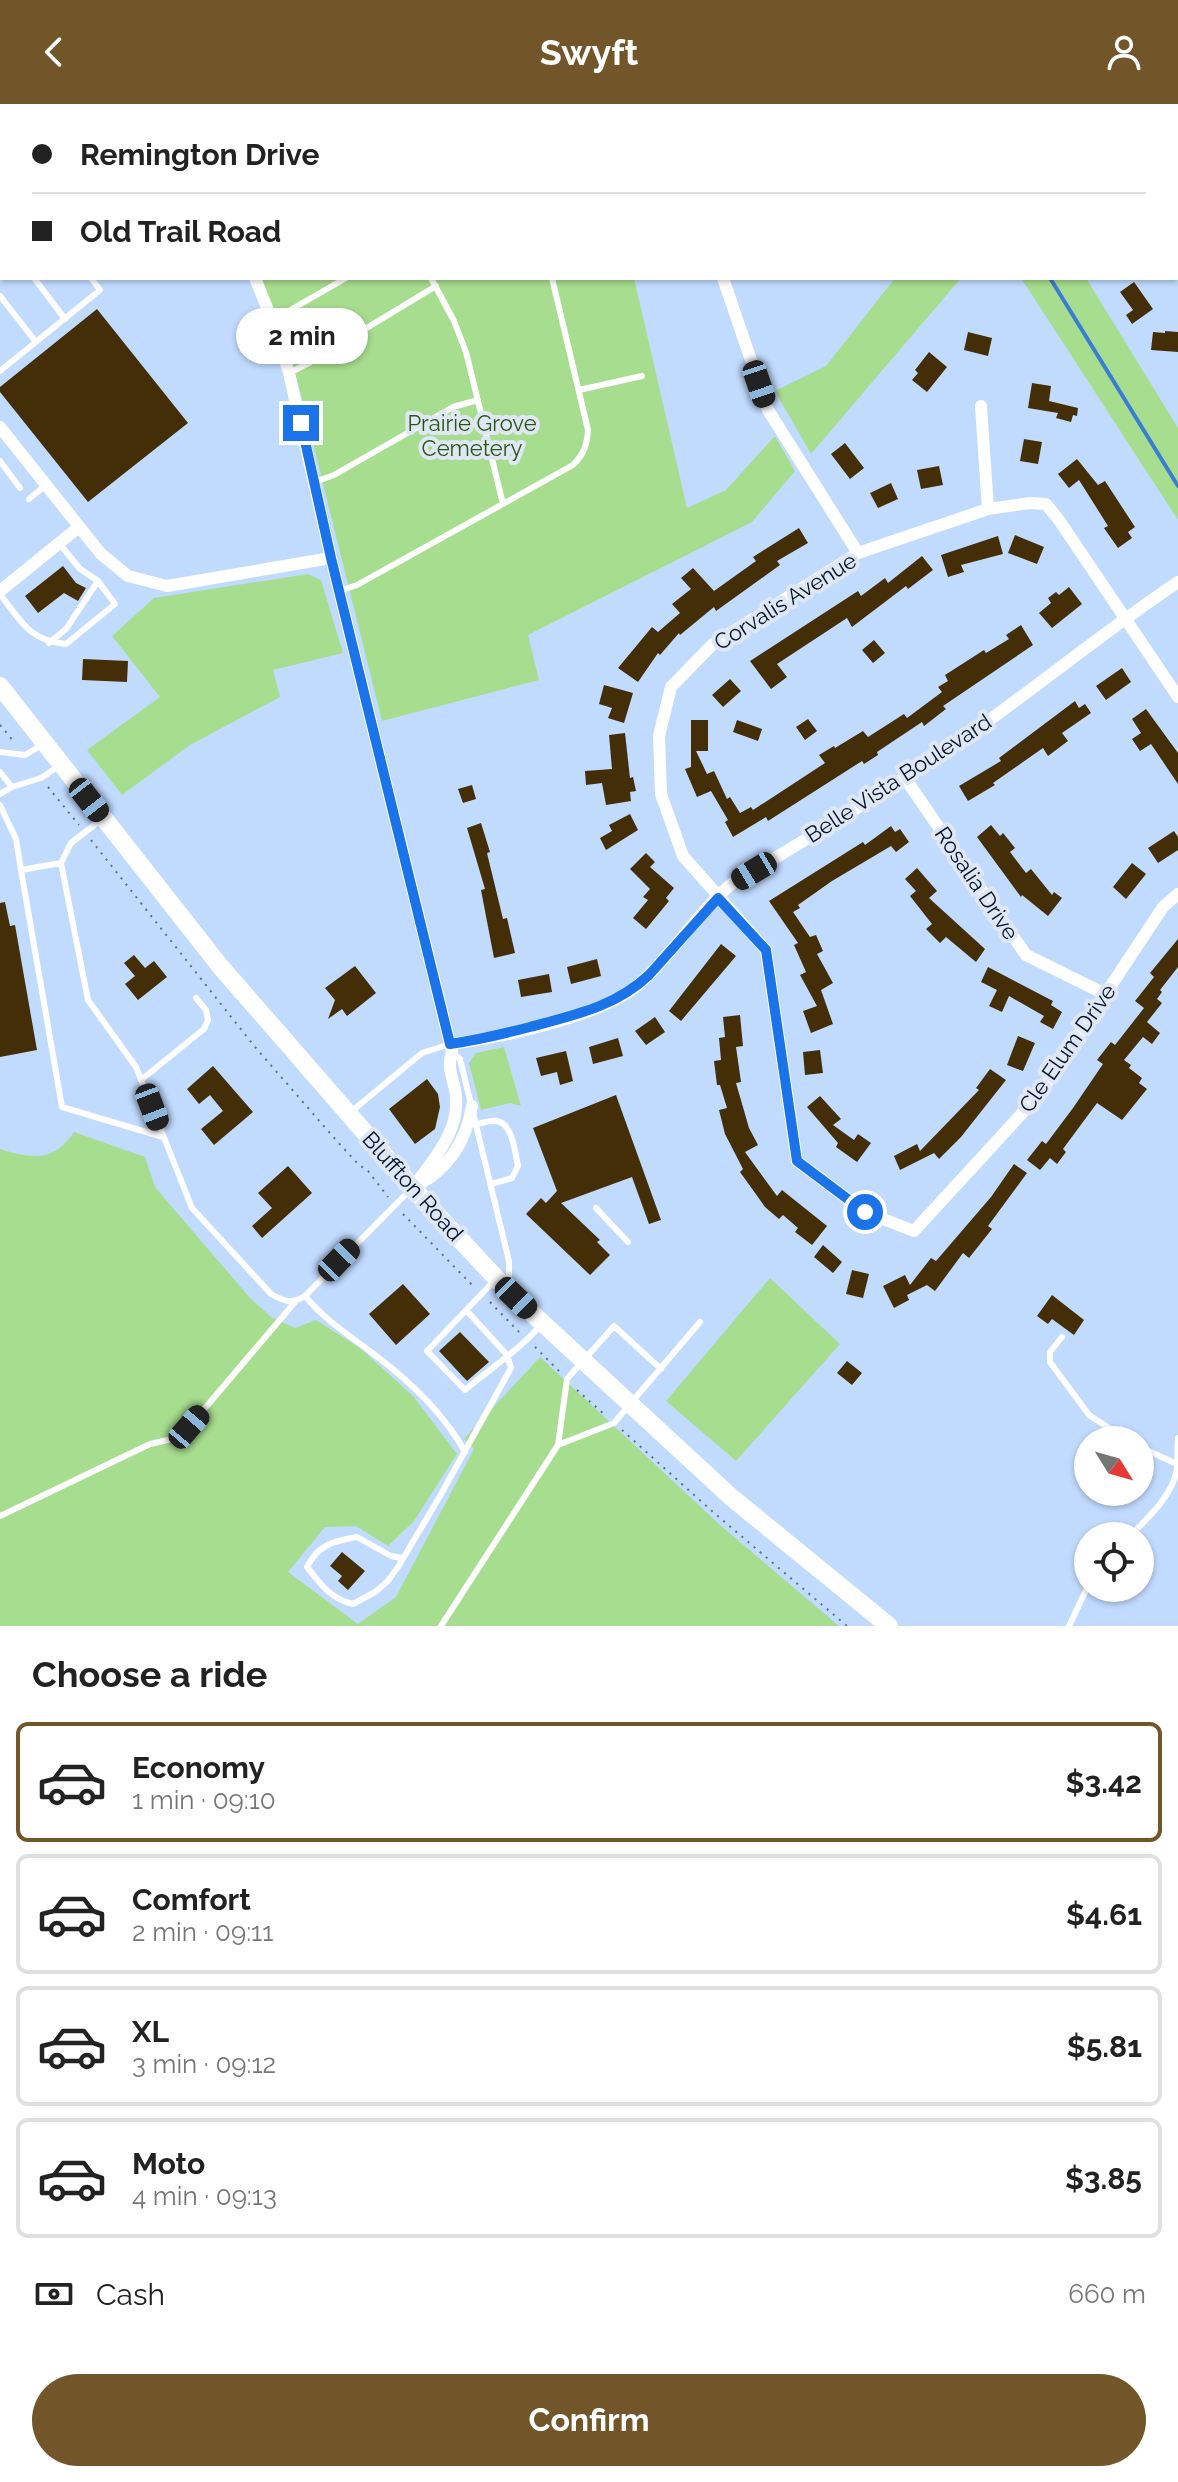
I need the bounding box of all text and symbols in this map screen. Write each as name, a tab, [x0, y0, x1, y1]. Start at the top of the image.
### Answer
icon: back	[32, 30, 76, 74]
icon: person	[1102, 30, 1146, 74]
text: Swyft	[540, 31, 638, 73]
text: Remington Drive	[80, 137, 320, 172]
text: Old Trail Road	[80, 214, 281, 249]
callout: 2 min	[235, 307, 367, 363]
text: 2 min	[268, 321, 336, 351]
car	[740, 357, 778, 411]
route end	[283, 405, 319, 441]
park label: Prairie Grove Cemetery	[407, 410, 537, 461]
street label: Corvalis Avenue	[709, 547, 861, 655]
street label: Belle Vista Boulevard	[800, 708, 996, 848]
car	[65, 774, 113, 826]
street label: Rosalia Drive	[930, 822, 1024, 944]
car	[727, 848, 781, 894]
street label: Cle Elum Drive	[1013, 979, 1121, 1117]
car	[132, 1080, 172, 1134]
street label: Bluffton Road	[357, 1126, 469, 1246]
route start	[847, 1194, 883, 1230]
car	[314, 1234, 364, 1286]
car	[490, 1273, 542, 1323]
car	[164, 1401, 214, 1453]
north arrow	[1074, 1426, 1154, 1506]
map controls	[1074, 1426, 1154, 1602]
button: locate	[1074, 1522, 1154, 1602]
text: Choose a ride	[32, 1653, 267, 1695]
icon: car	[36, 1746, 108, 1818]
text: Economy	[132, 1750, 265, 1785]
text: $3.42	[1066, 1765, 1142, 1800]
text: 1 min · 09:10	[132, 1785, 276, 1815]
icon: car	[36, 1878, 108, 1950]
text: Comfort	[132, 1882, 251, 1917]
text: $4.61	[1066, 1897, 1142, 1932]
text: 2 min · 09:11	[132, 1917, 273, 1947]
icon: car	[36, 2010, 108, 2082]
text: XL	[132, 2014, 169, 2049]
text: $5.81	[1067, 2029, 1142, 2064]
text: 3 min · 09:12	[132, 2049, 276, 2079]
icon: car	[36, 2142, 108, 2214]
text: Moto	[132, 2146, 205, 2181]
text: $3.85	[1065, 2161, 1142, 2196]
text: 4 min · 09:13	[132, 2181, 277, 2211]
icon: cash	[32, 2272, 76, 2316]
text: Cash	[96, 2277, 165, 2312]
text: 660 m	[1068, 2279, 1146, 2309]
button: Confirm	[32, 2374, 1146, 2466]

